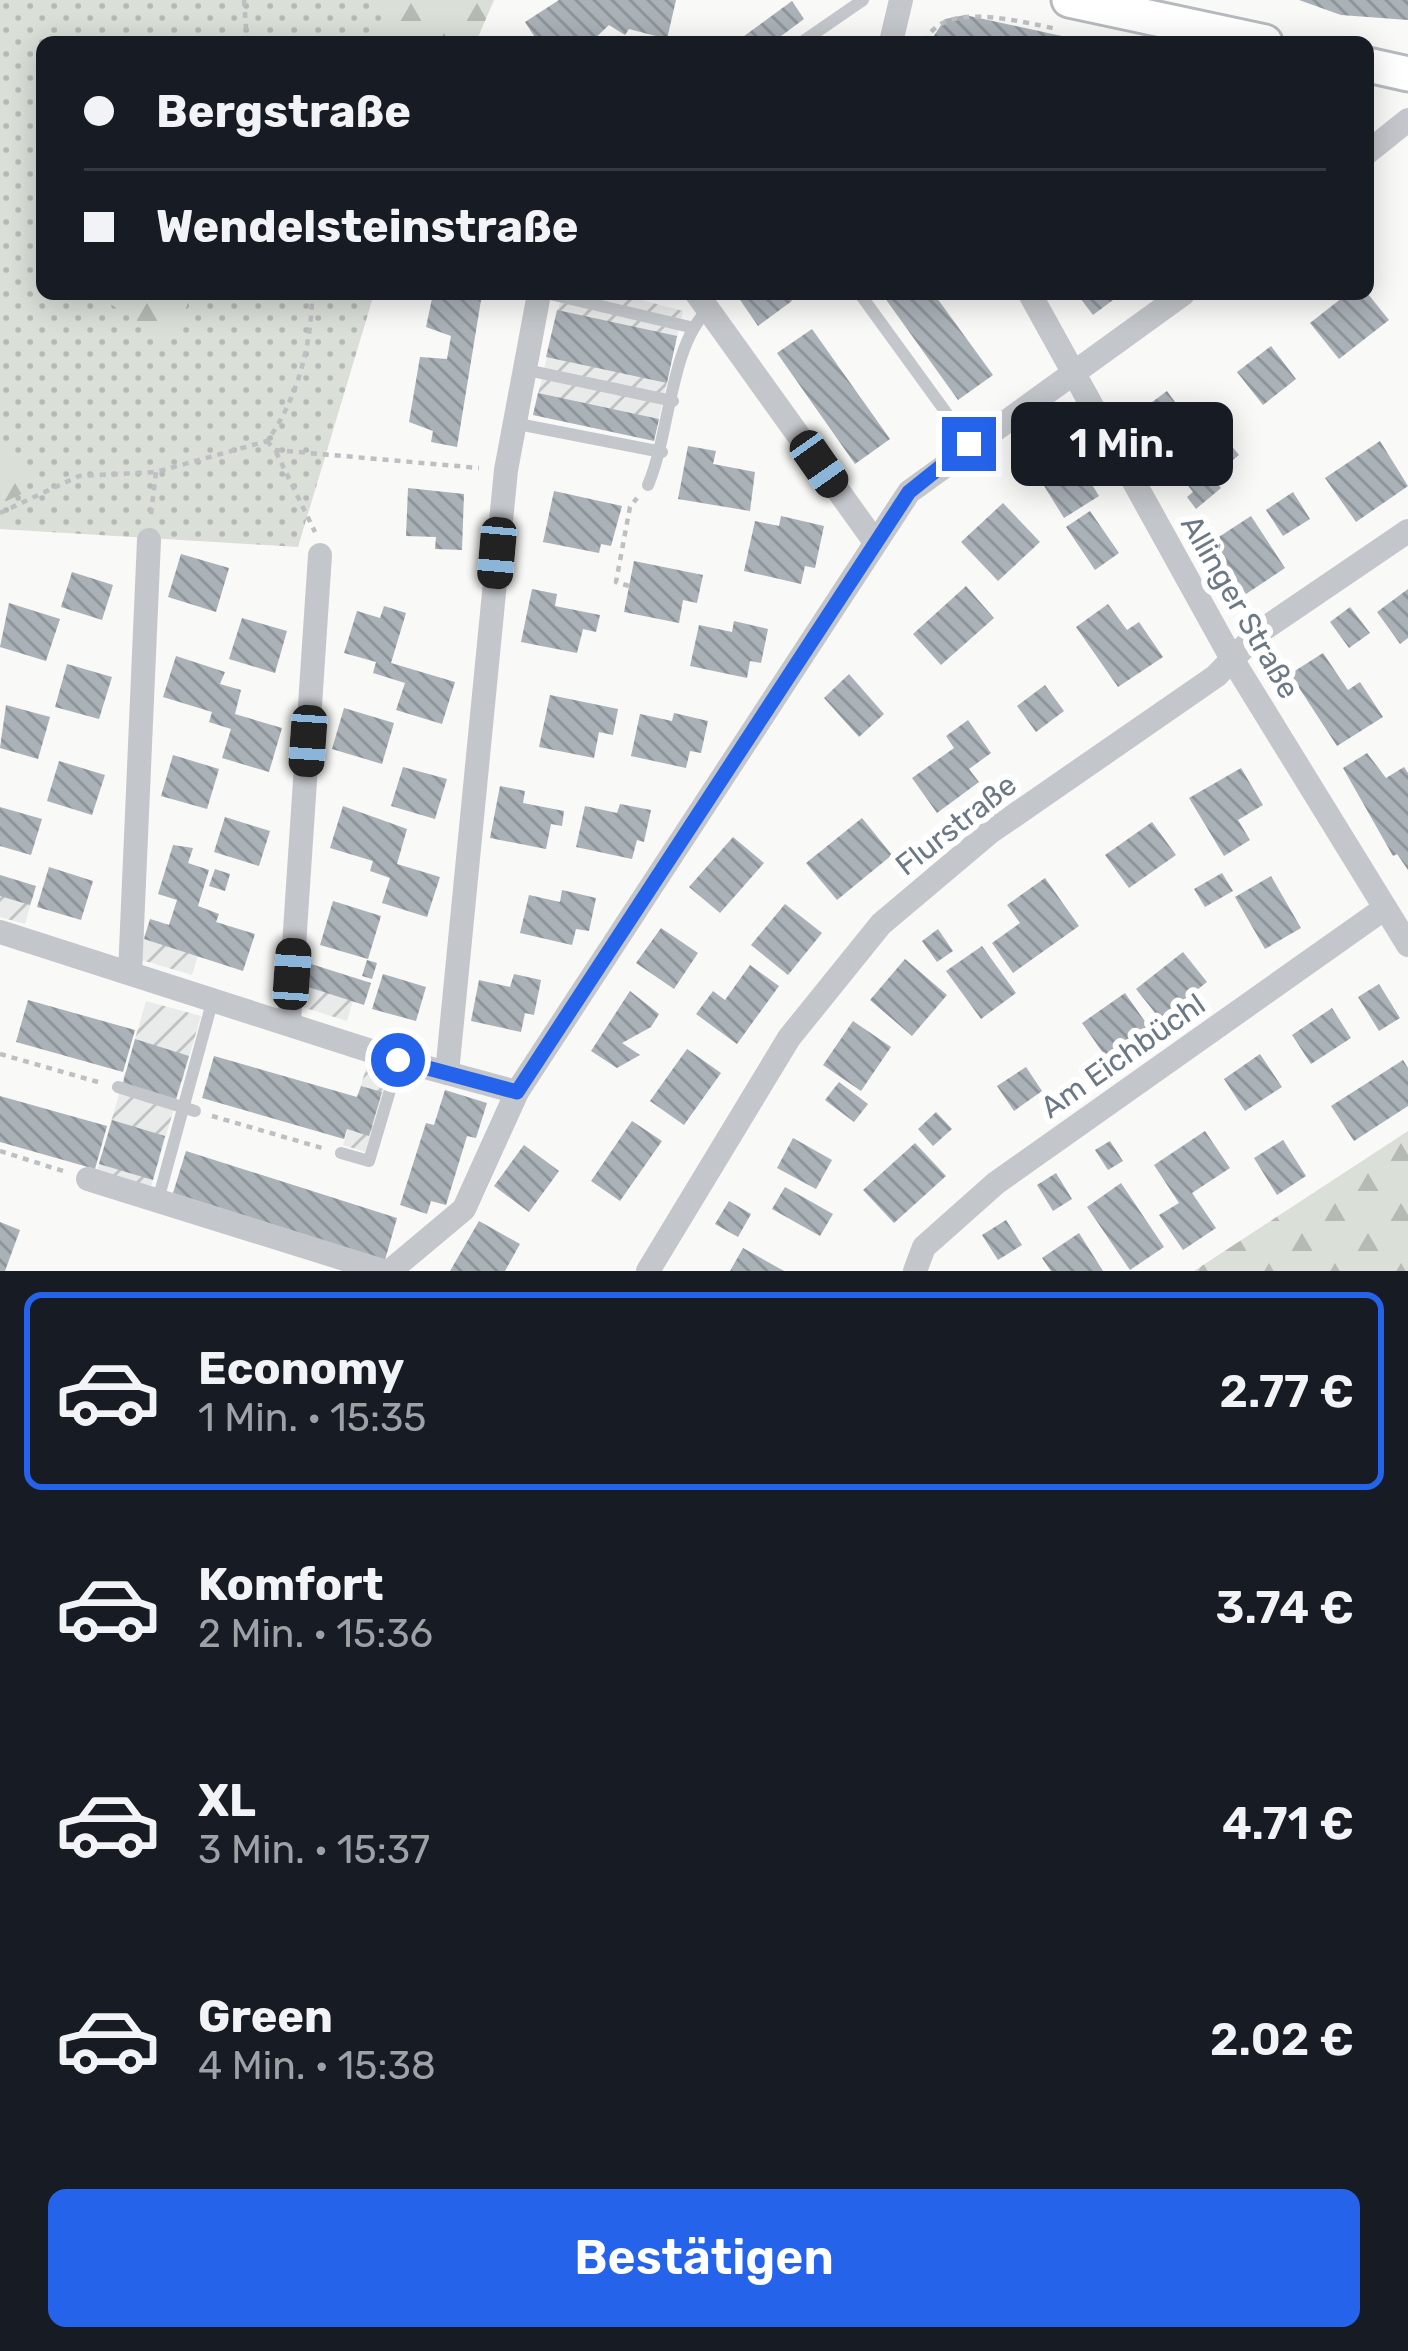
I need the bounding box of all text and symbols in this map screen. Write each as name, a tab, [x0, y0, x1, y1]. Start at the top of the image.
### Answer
text: Bergstraße	[156, 85, 411, 138]
text: Wendelsteinstraße	[156, 200, 578, 253]
callout: 1 Min.	[1011, 402, 1233, 486]
route end	[942, 417, 996, 471]
text: 1 Min.	[1069, 421, 1175, 467]
car	[784, 424, 854, 504]
street label: Allinger Straße	[1173, 509, 1307, 705]
car	[476, 516, 518, 590]
car	[288, 704, 328, 778]
street label: Flurstraße	[888, 767, 1024, 883]
car	[272, 937, 312, 1011]
street label: Am Eichbüchl	[1034, 986, 1212, 1126]
route start	[371, 1033, 425, 1087]
icon: car	[54, 1337, 162, 1445]
text: Economy	[198, 1342, 404, 1395]
text: 2.77 €	[1219, 1365, 1354, 1418]
text: 1 Min. · 15:35	[198, 1395, 427, 1441]
icon: car	[54, 1553, 162, 1661]
text: Komfort	[198, 1558, 384, 1611]
text: 3.74 €	[1216, 1581, 1354, 1634]
text: 2 Min. · 15:36	[198, 1611, 433, 1657]
icon: car	[54, 1769, 162, 1877]
text: XL	[198, 1774, 256, 1827]
text: 4.71 €	[1222, 1797, 1354, 1850]
text: 3 Min. · 15:37	[198, 1827, 430, 1873]
icon: car	[54, 1985, 162, 2093]
text: Green	[198, 1990, 333, 2043]
text: 2.02 €	[1210, 2013, 1354, 2066]
text: 4 Min. · 15:38	[198, 2043, 436, 2089]
button: Bestätigen	[48, 2189, 1360, 2327]

